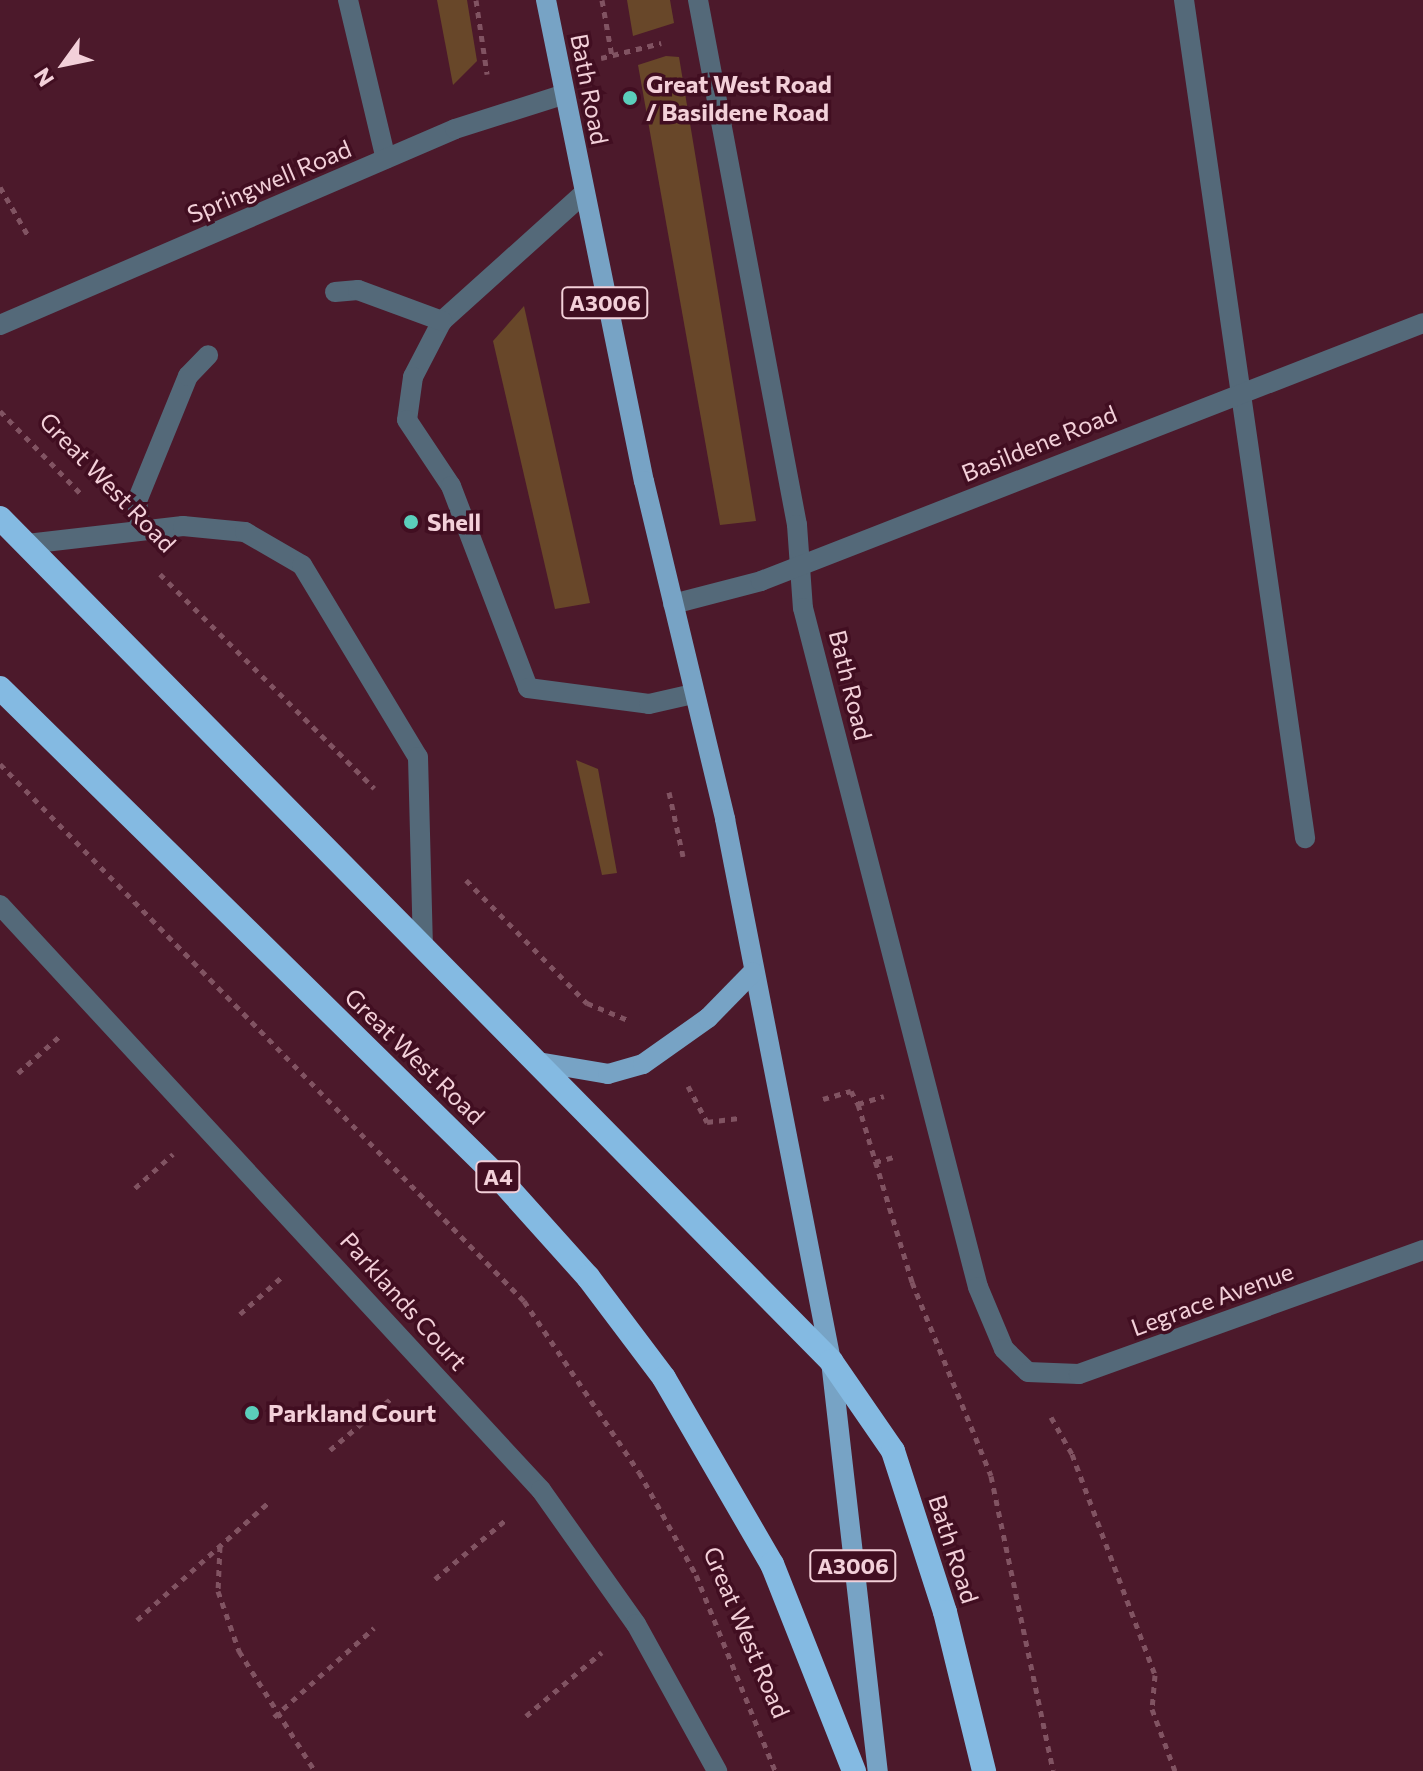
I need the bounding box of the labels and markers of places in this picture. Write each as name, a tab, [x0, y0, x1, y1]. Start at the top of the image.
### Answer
place label: Great West Road / Basildene Road	[646, 70, 832, 126]
marker: Great West Road / Basildene Road	[621, 89, 639, 107]
place label: Shell	[427, 508, 481, 536]
marker: Shell	[402, 513, 420, 531]
place label: Parkland Court	[268, 1399, 436, 1427]
marker: Parkland Court	[243, 1404, 261, 1422]

